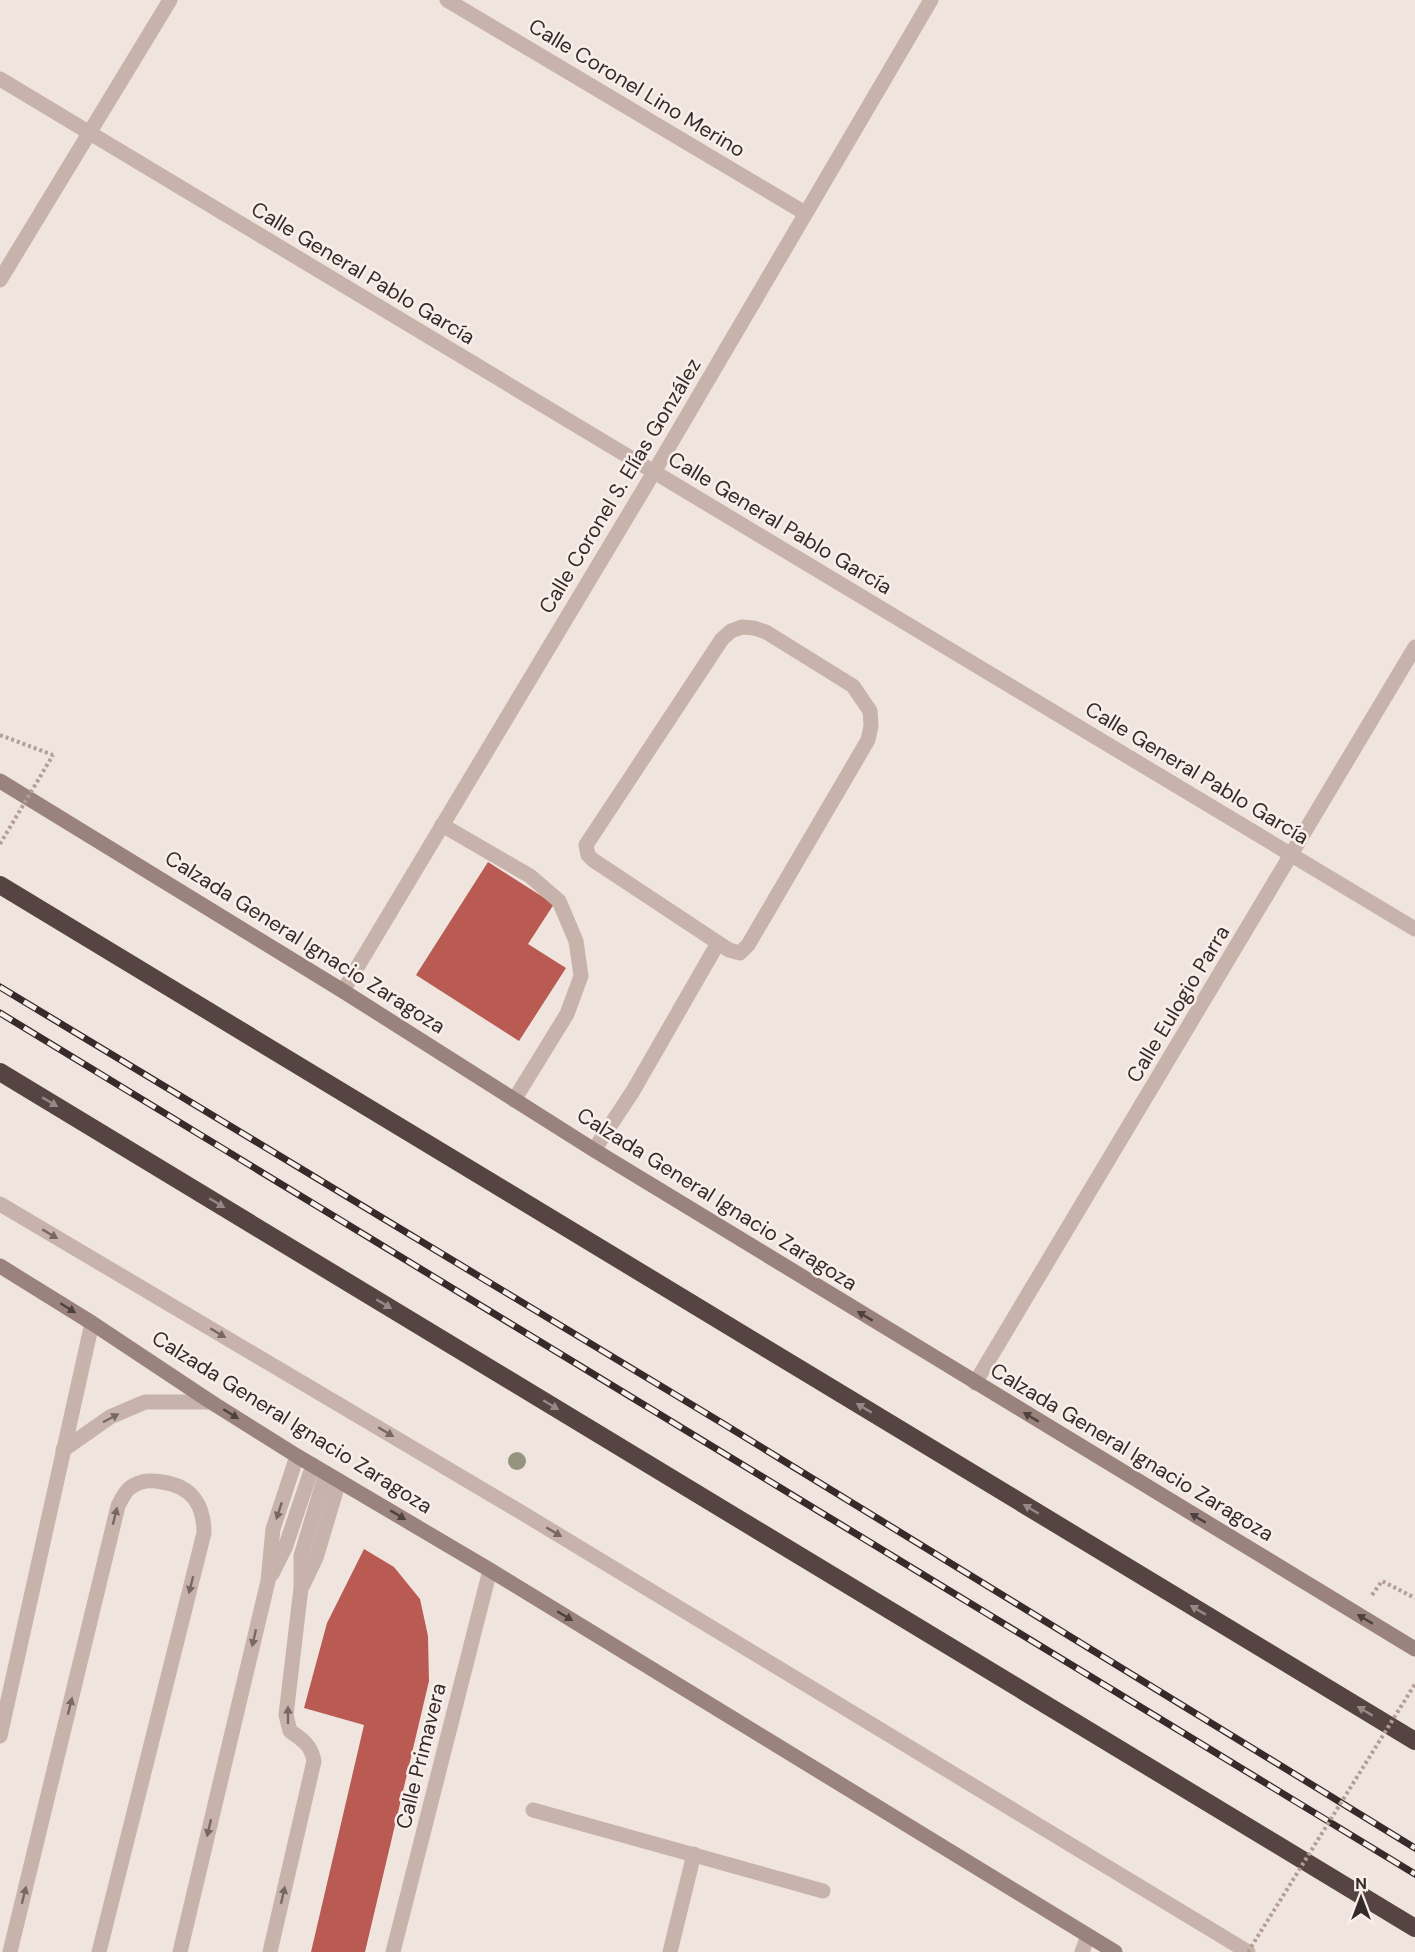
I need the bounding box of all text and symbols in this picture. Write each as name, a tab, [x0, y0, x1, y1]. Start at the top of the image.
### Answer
street label: Calle Coronel Lino Merino	[523, 12, 751, 164]
street label: Calle General Pablo García	[246, 195, 480, 351]
street label: Calle Coronel S. Elías González	[532, 353, 708, 619]
street label: Calle General Pablo García	[663, 445, 897, 601]
street label: Calle General Pablo García	[1080, 695, 1314, 851]
street label: Calzada General Ignacio Zaragoza	[159, 844, 451, 1040]
street label: Calle Eulogio Parra	[1120, 920, 1236, 1088]
one-way arrow	[42, 1096, 58, 1107]
street label: Calzada General Ignacio Zaragoza	[571, 1101, 863, 1297]
one-way arrow	[209, 1197, 225, 1208]
one-way arrow	[42, 1228, 58, 1239]
one-way arrow	[376, 1298, 392, 1309]
one-way arrow	[60, 1302, 76, 1313]
one-way arrow	[857, 1310, 873, 1321]
street label: Calzada General Ignacio Zaragoza	[146, 1324, 438, 1520]
one-way arrow	[210, 1328, 227, 1338]
street label: Calzada General Ignacio Zaragoza	[985, 1356, 1279, 1548]
one-way arrow	[543, 1399, 559, 1410]
one-way arrow	[855, 1403, 872, 1413]
one-way arrow	[223, 1409, 239, 1420]
one-way arrow	[1023, 1412, 1039, 1423]
one-way arrow	[103, 1413, 120, 1423]
one-way arrow	[378, 1427, 394, 1438]
one-way arrow	[273, 1503, 283, 1521]
one-way arrow	[1022, 1504, 1039, 1514]
one-way arrow	[111, 1507, 121, 1525]
one-way arrow	[390, 1510, 406, 1521]
one-way arrow	[1190, 1513, 1206, 1524]
one-way arrow	[546, 1526, 562, 1537]
one-way arrow	[186, 1576, 196, 1594]
one-way arrow	[1190, 1604, 1206, 1615]
one-way arrow	[557, 1610, 573, 1621]
one-way arrow	[1357, 1614, 1373, 1625]
one-way arrow	[249, 1629, 259, 1647]
street label: Calle Primavera	[389, 1680, 453, 1832]
one-way arrow	[65, 1696, 75, 1715]
one-way arrow	[283, 1705, 292, 1724]
one-way arrow	[1357, 1705, 1373, 1716]
one-way arrow	[204, 1819, 214, 1837]
north arrow	[1331, 1868, 1391, 1928]
text: N	[1355, 1873, 1367, 1894]
one-way arrow	[279, 1885, 288, 1904]
one-way arrow	[19, 1886, 29, 1904]

